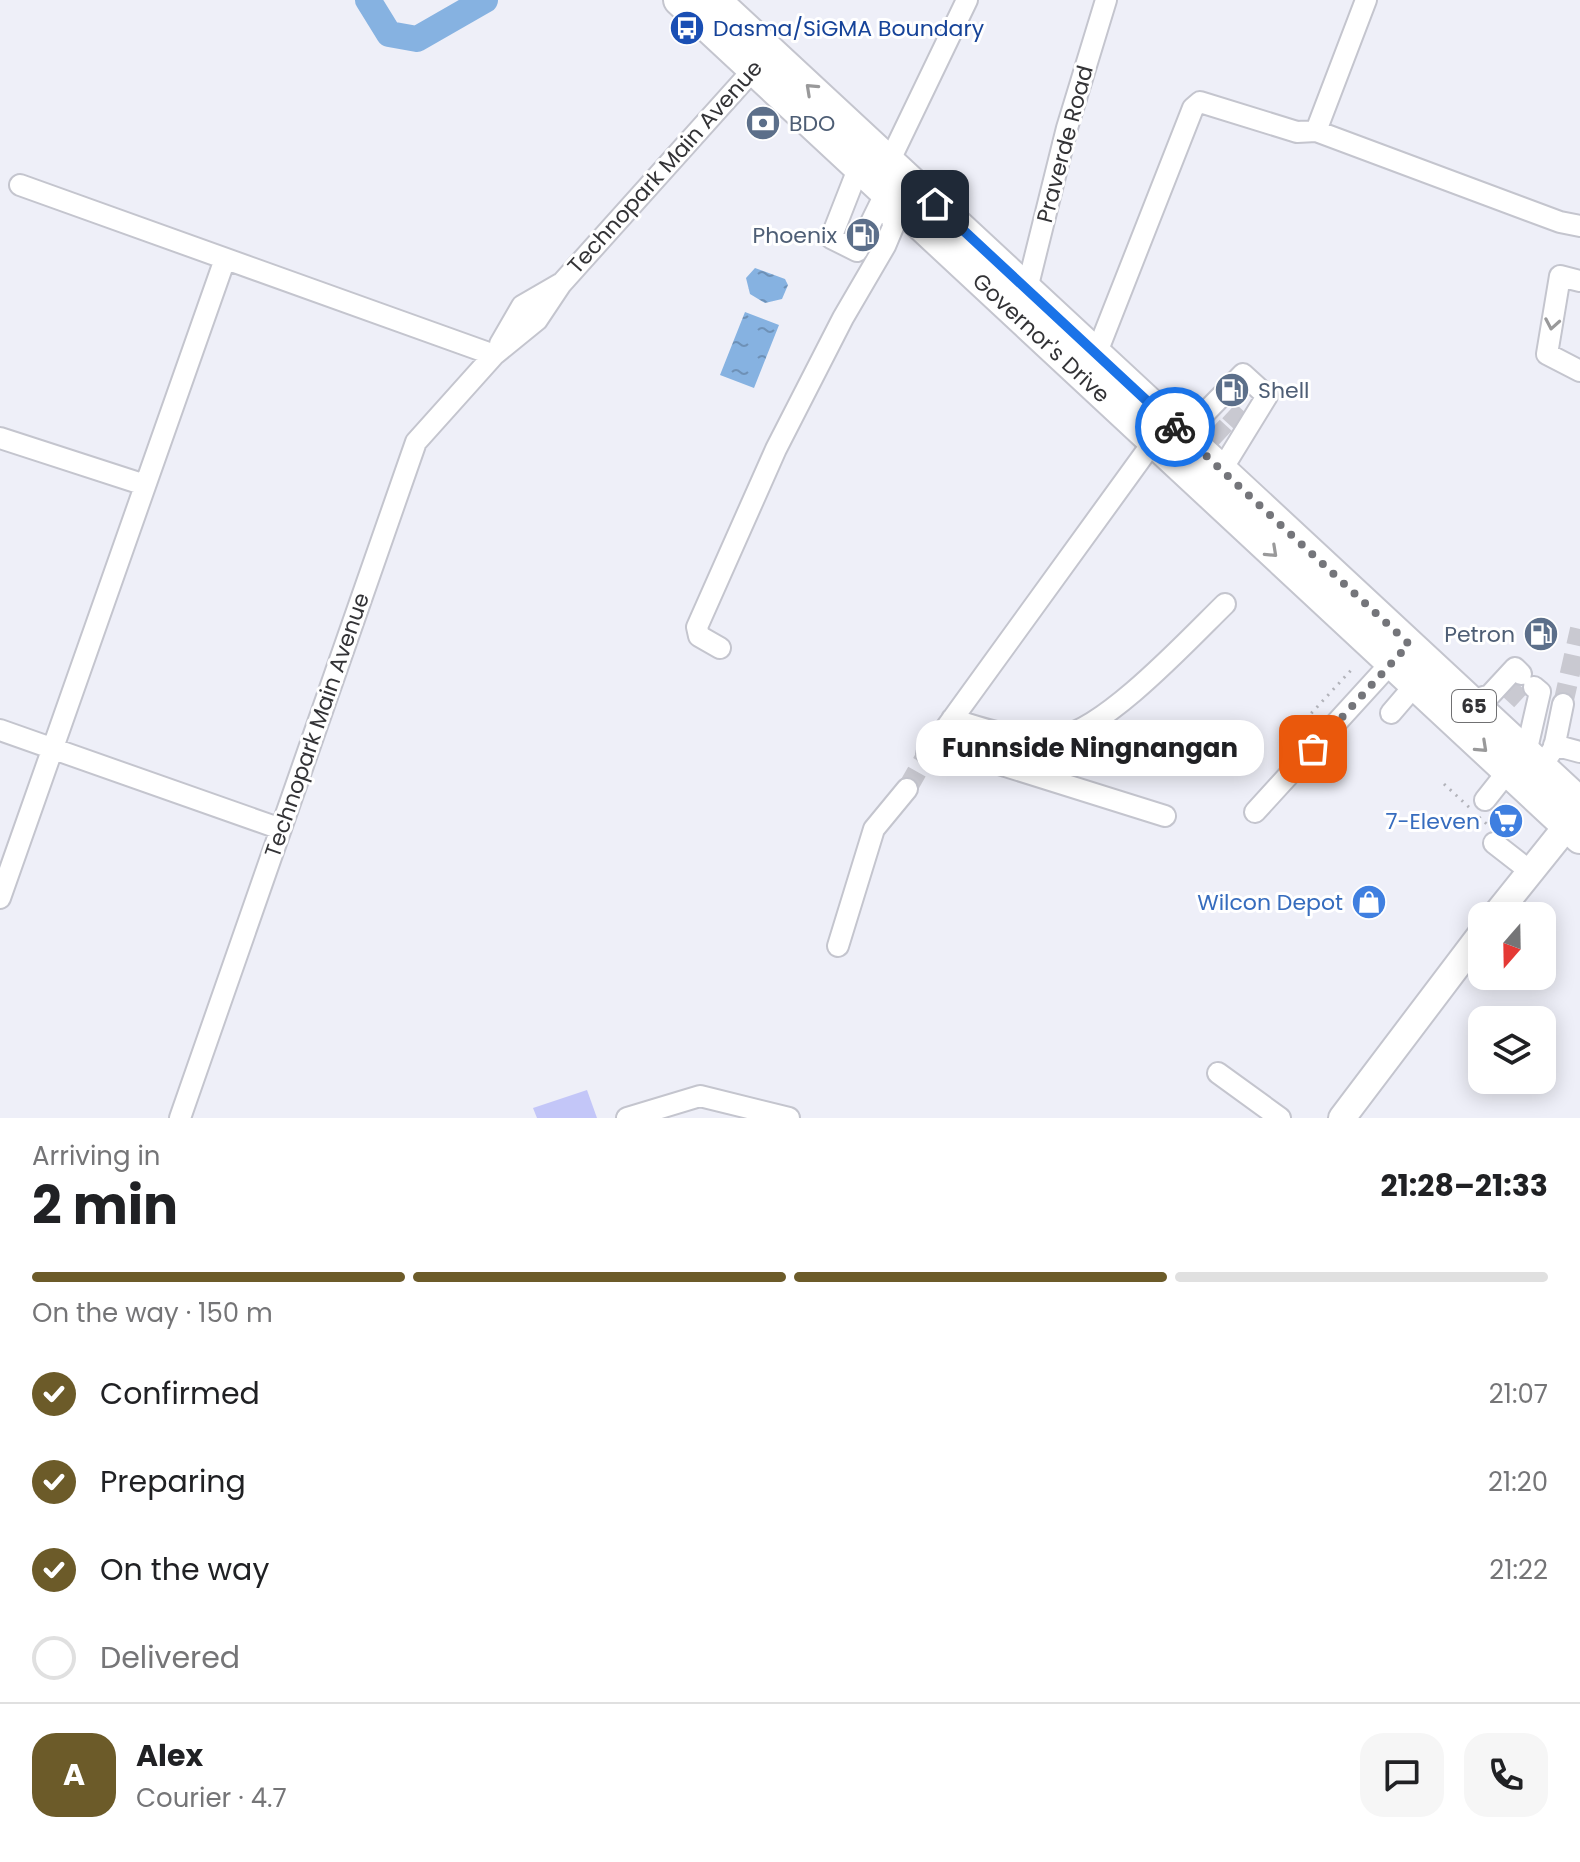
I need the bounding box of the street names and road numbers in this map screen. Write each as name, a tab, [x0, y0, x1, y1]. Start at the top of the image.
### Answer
street label: Technopark Main Avenue	[560, 53, 770, 281]
street label: Praverde Road	[1029, 62, 1101, 226]
street label: Governor's Drive	[965, 266, 1117, 410]
street label: Technopark Main Avenue	[257, 588, 377, 862]
road number: 65	[1452, 690, 1496, 722]

